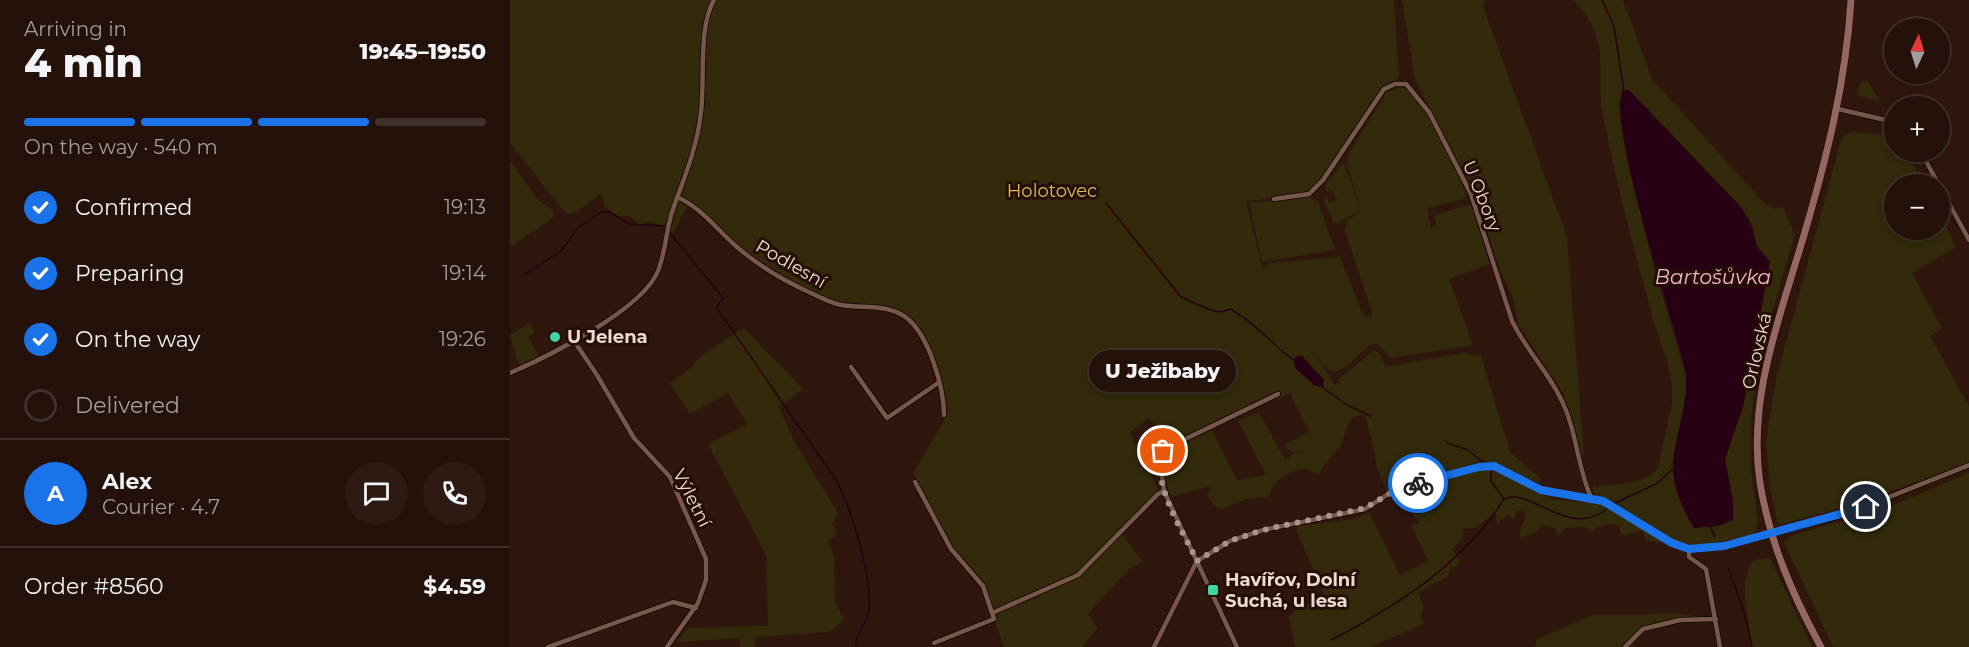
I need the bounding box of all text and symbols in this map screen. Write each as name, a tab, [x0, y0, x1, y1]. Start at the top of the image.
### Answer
text: Arriving in	[24, 17, 127, 41]
north arrow	[1884, 18, 1950, 84]
map controls	[1884, 18, 1950, 240]
text: 19:45–19:50	[360, 38, 486, 65]
text: 4 min	[24, 39, 143, 87]
button: +	[1884, 96, 1950, 162]
text: On the way · 540 m	[24, 135, 218, 159]
street label: U Obory	[1458, 157, 1506, 235]
button: −	[1884, 174, 1950, 240]
park label: Holotovec	[1007, 180, 1097, 202]
icon: check	[24, 191, 57, 224]
text: Confirmed	[75, 194, 192, 221]
text: 19:13	[444, 195, 486, 219]
street label: Podlesní	[752, 235, 831, 294]
icon: check	[24, 257, 57, 290]
text: Preparing	[75, 260, 184, 287]
text: 19:14	[442, 261, 486, 285]
water label: Bartošůvka	[1655, 265, 1771, 289]
street label: Orlovská	[1738, 311, 1776, 391]
icon: check	[24, 323, 57, 356]
text: On the way	[75, 326, 200, 353]
place label: U Jelena	[567, 326, 648, 348]
text: 19:26	[439, 327, 486, 351]
marker: U Jelena	[548, 330, 562, 344]
callout: U Ježibaby	[1090, 349, 1236, 391]
text: U Ježibaby	[1105, 359, 1220, 383]
text: Delivered	[75, 392, 180, 419]
pin	[1137, 425, 1188, 476]
icon: bag	[1146, 434, 1179, 467]
courier	[1388, 453, 1448, 513]
button: chat	[345, 462, 408, 525]
button: phone	[423, 462, 486, 525]
street label: Výletní	[668, 465, 716, 532]
icon: bike	[1402, 467, 1435, 500]
text: Alex	[102, 468, 152, 495]
text: A	[47, 480, 64, 507]
pin	[1840, 481, 1891, 532]
icon: home	[1849, 490, 1882, 523]
text: Courier · 4.7	[102, 495, 220, 519]
place label: Havířov, Dolní Suchá, u lesa	[1225, 569, 1357, 612]
text: Order #8560	[24, 573, 164, 600]
text: $4.59	[423, 573, 486, 600]
marker: Havířov, Dolní Suchá, u lesa	[1206, 583, 1220, 597]

